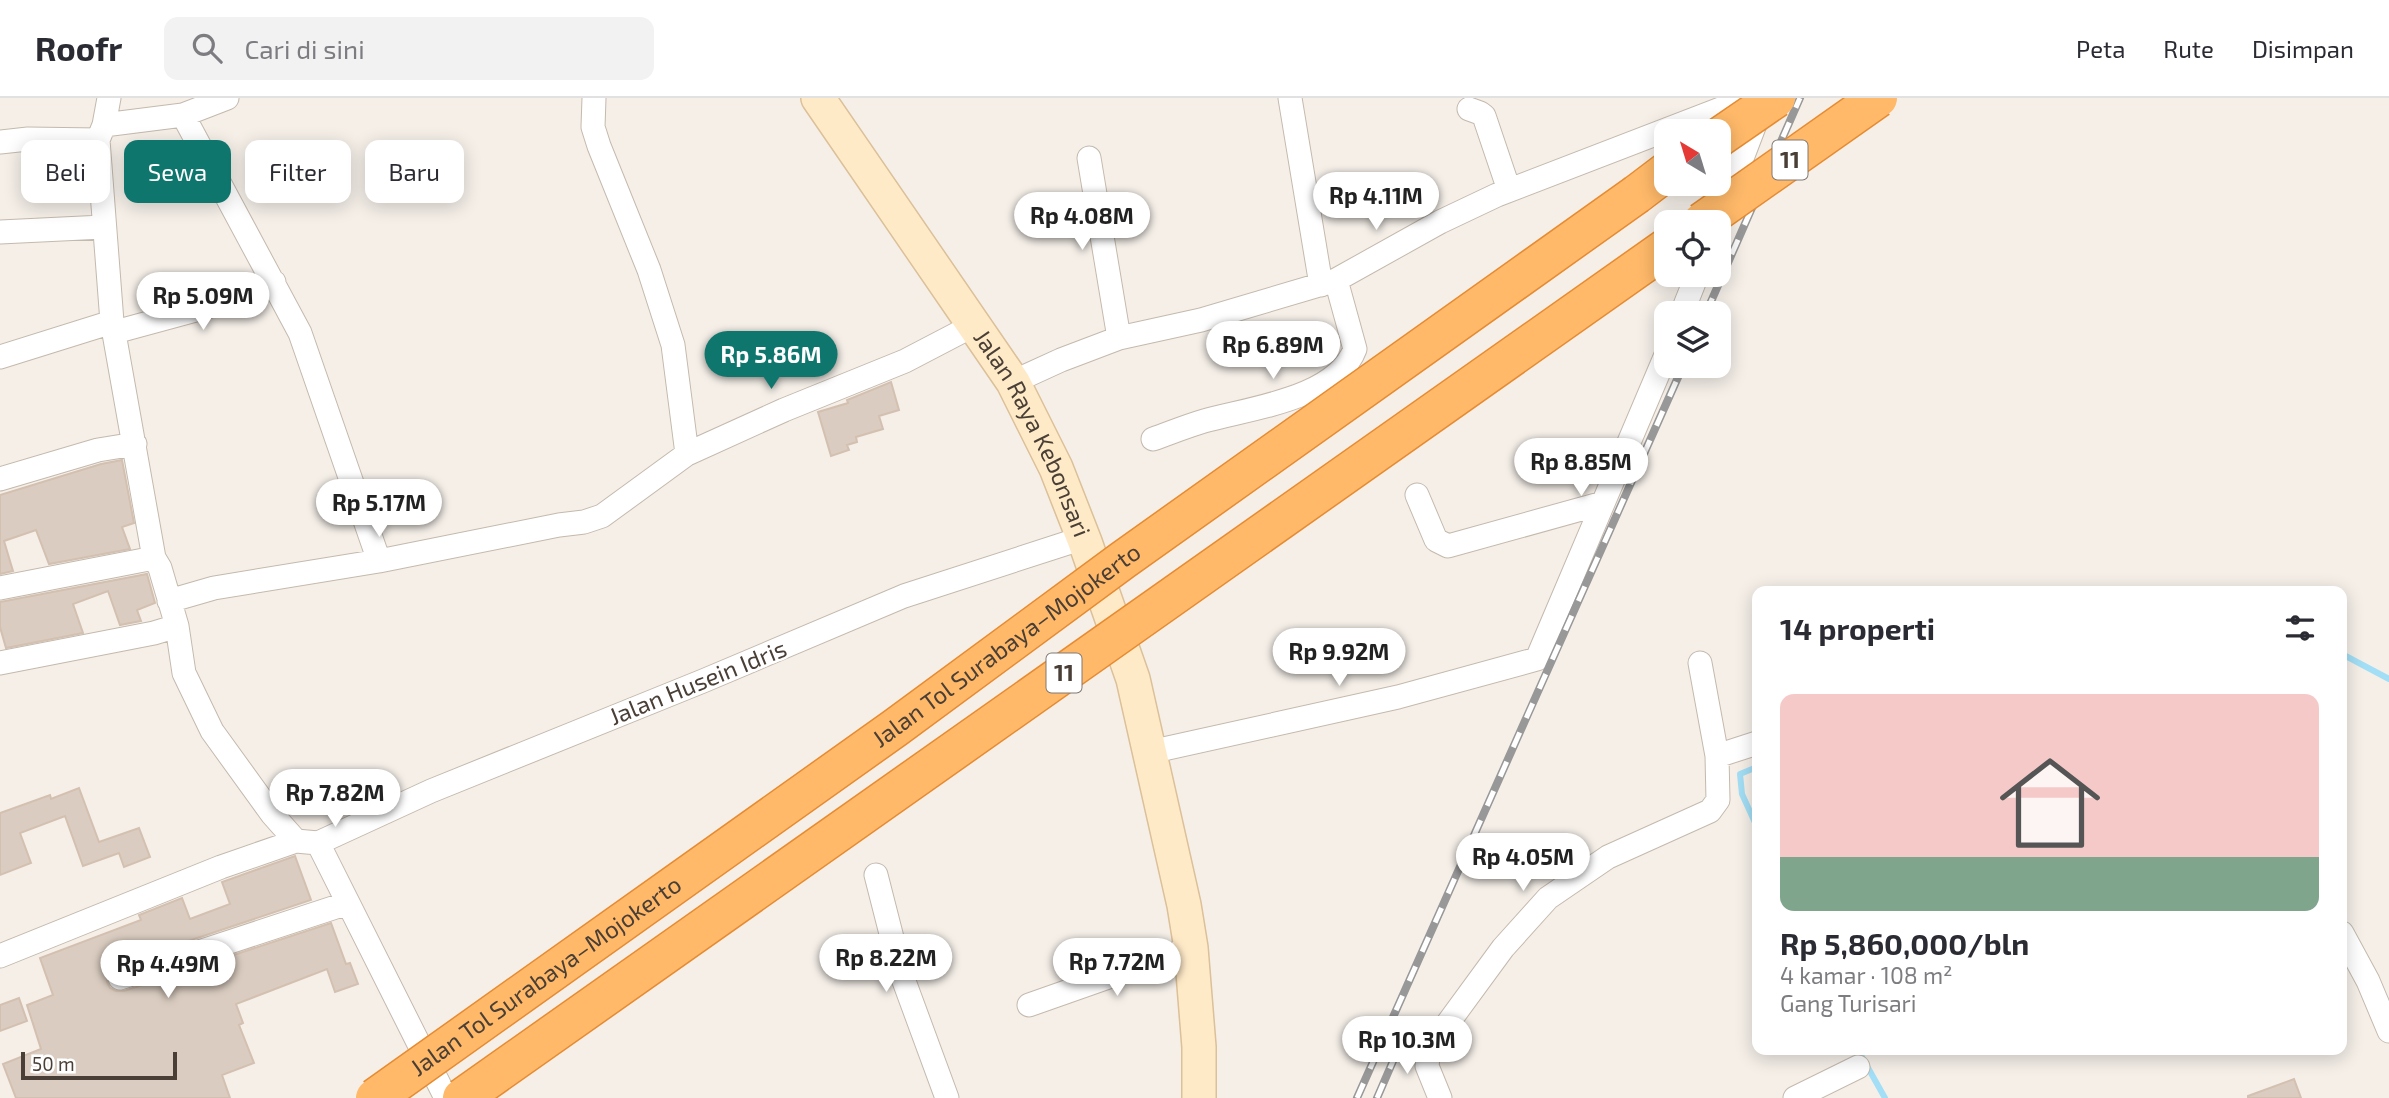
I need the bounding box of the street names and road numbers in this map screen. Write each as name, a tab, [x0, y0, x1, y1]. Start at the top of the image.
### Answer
road number: 11	[1772, 141, 1808, 180]
street label: Jalan Raya Kebonsari	[968, 323, 1098, 541]
street label: Jalan Tol Surabaya–Mojokerto	[866, 536, 1146, 753]
street label: Jalan Husein Idris	[604, 633, 790, 730]
road number: 11	[1046, 653, 1082, 692]
street label: Jalan Tol Surabaya–Mojokerto	[404, 869, 686, 1081]

